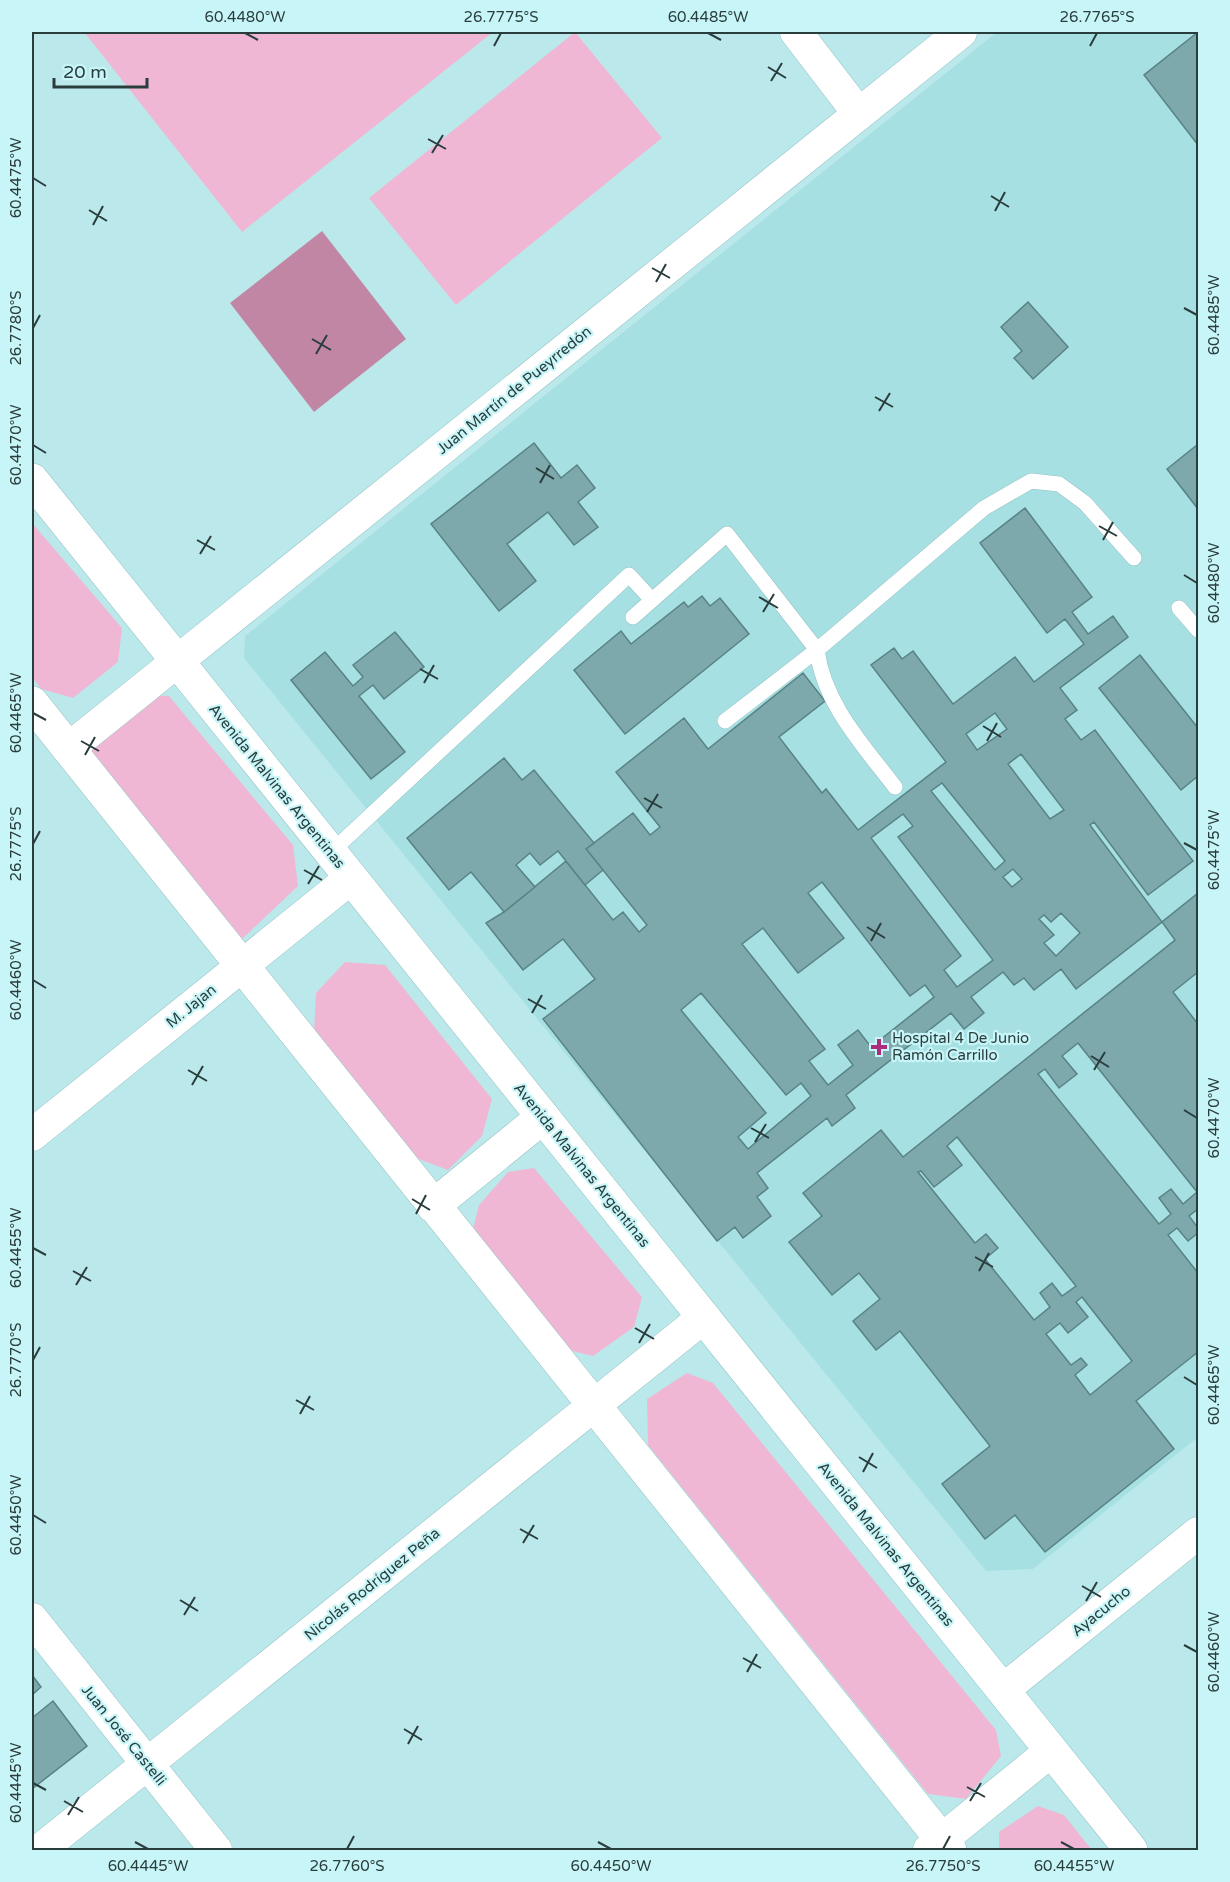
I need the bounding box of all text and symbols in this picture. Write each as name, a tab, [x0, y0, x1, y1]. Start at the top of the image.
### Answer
text: 60.4480°W	[205, 8, 285, 26]
text: 26.7775°S	[464, 8, 538, 26]
text: 60.4485°W	[668, 8, 748, 26]
text: 26.7765°S	[1060, 8, 1134, 26]
scale bar	[54, 51, 147, 89]
text: 20 m	[63, 61, 107, 83]
text: 60.4475°W	[7, 138, 25, 218]
text: 60.4485°W	[1205, 275, 1223, 355]
text: 26.7780°S	[7, 290, 25, 366]
street label: Juan Martín de Pueyrredón	[433, 322, 595, 458]
text: 60.4470°W	[7, 405, 25, 485]
text: 60.4480°W	[1205, 543, 1223, 623]
text: 60.4465°W	[7, 673, 25, 753]
street label: Avenida Malvinas Argentinas	[205, 700, 349, 872]
text: 26.7775°S	[7, 807, 25, 881]
text: 60.4475°W	[1205, 810, 1223, 890]
text: 60.4460°W	[7, 940, 25, 1020]
street label: M. Jajan	[162, 980, 220, 1032]
place label: Hospital 4 De Junio Ramón Carrillo	[892, 1029, 1029, 1064]
marker: Hospital 4 De Junio Ramón Carrillo	[870, 1038, 888, 1056]
text: 60.4470°W	[1205, 1078, 1223, 1158]
street label: Avenida Malvinas Argentinas	[510, 1079, 654, 1251]
text: 60.4455°W	[7, 1208, 25, 1288]
text: 26.7770°S	[7, 1322, 25, 1398]
text: 60.4465°W	[1205, 1345, 1223, 1425]
street label: Avenida Malvinas Argentinas	[814, 1458, 958, 1630]
text: 60.4450°W	[7, 1475, 25, 1555]
street label: Nicolás Rodríguez Peña	[301, 1524, 443, 1644]
street label: Ayacucho	[1068, 1582, 1134, 1640]
text: 60.4460°W	[1205, 1612, 1223, 1692]
street label: Juan José Castelli	[78, 1681, 170, 1789]
text: 60.4445°W	[7, 1743, 25, 1823]
text: 60.4445°W	[108, 1857, 188, 1875]
text: 26.7760°S	[309, 1857, 385, 1875]
text: 60.4450°W	[571, 1857, 651, 1875]
text: 26.7750°S	[905, 1857, 981, 1875]
text: 60.4455°W	[1034, 1857, 1114, 1875]

